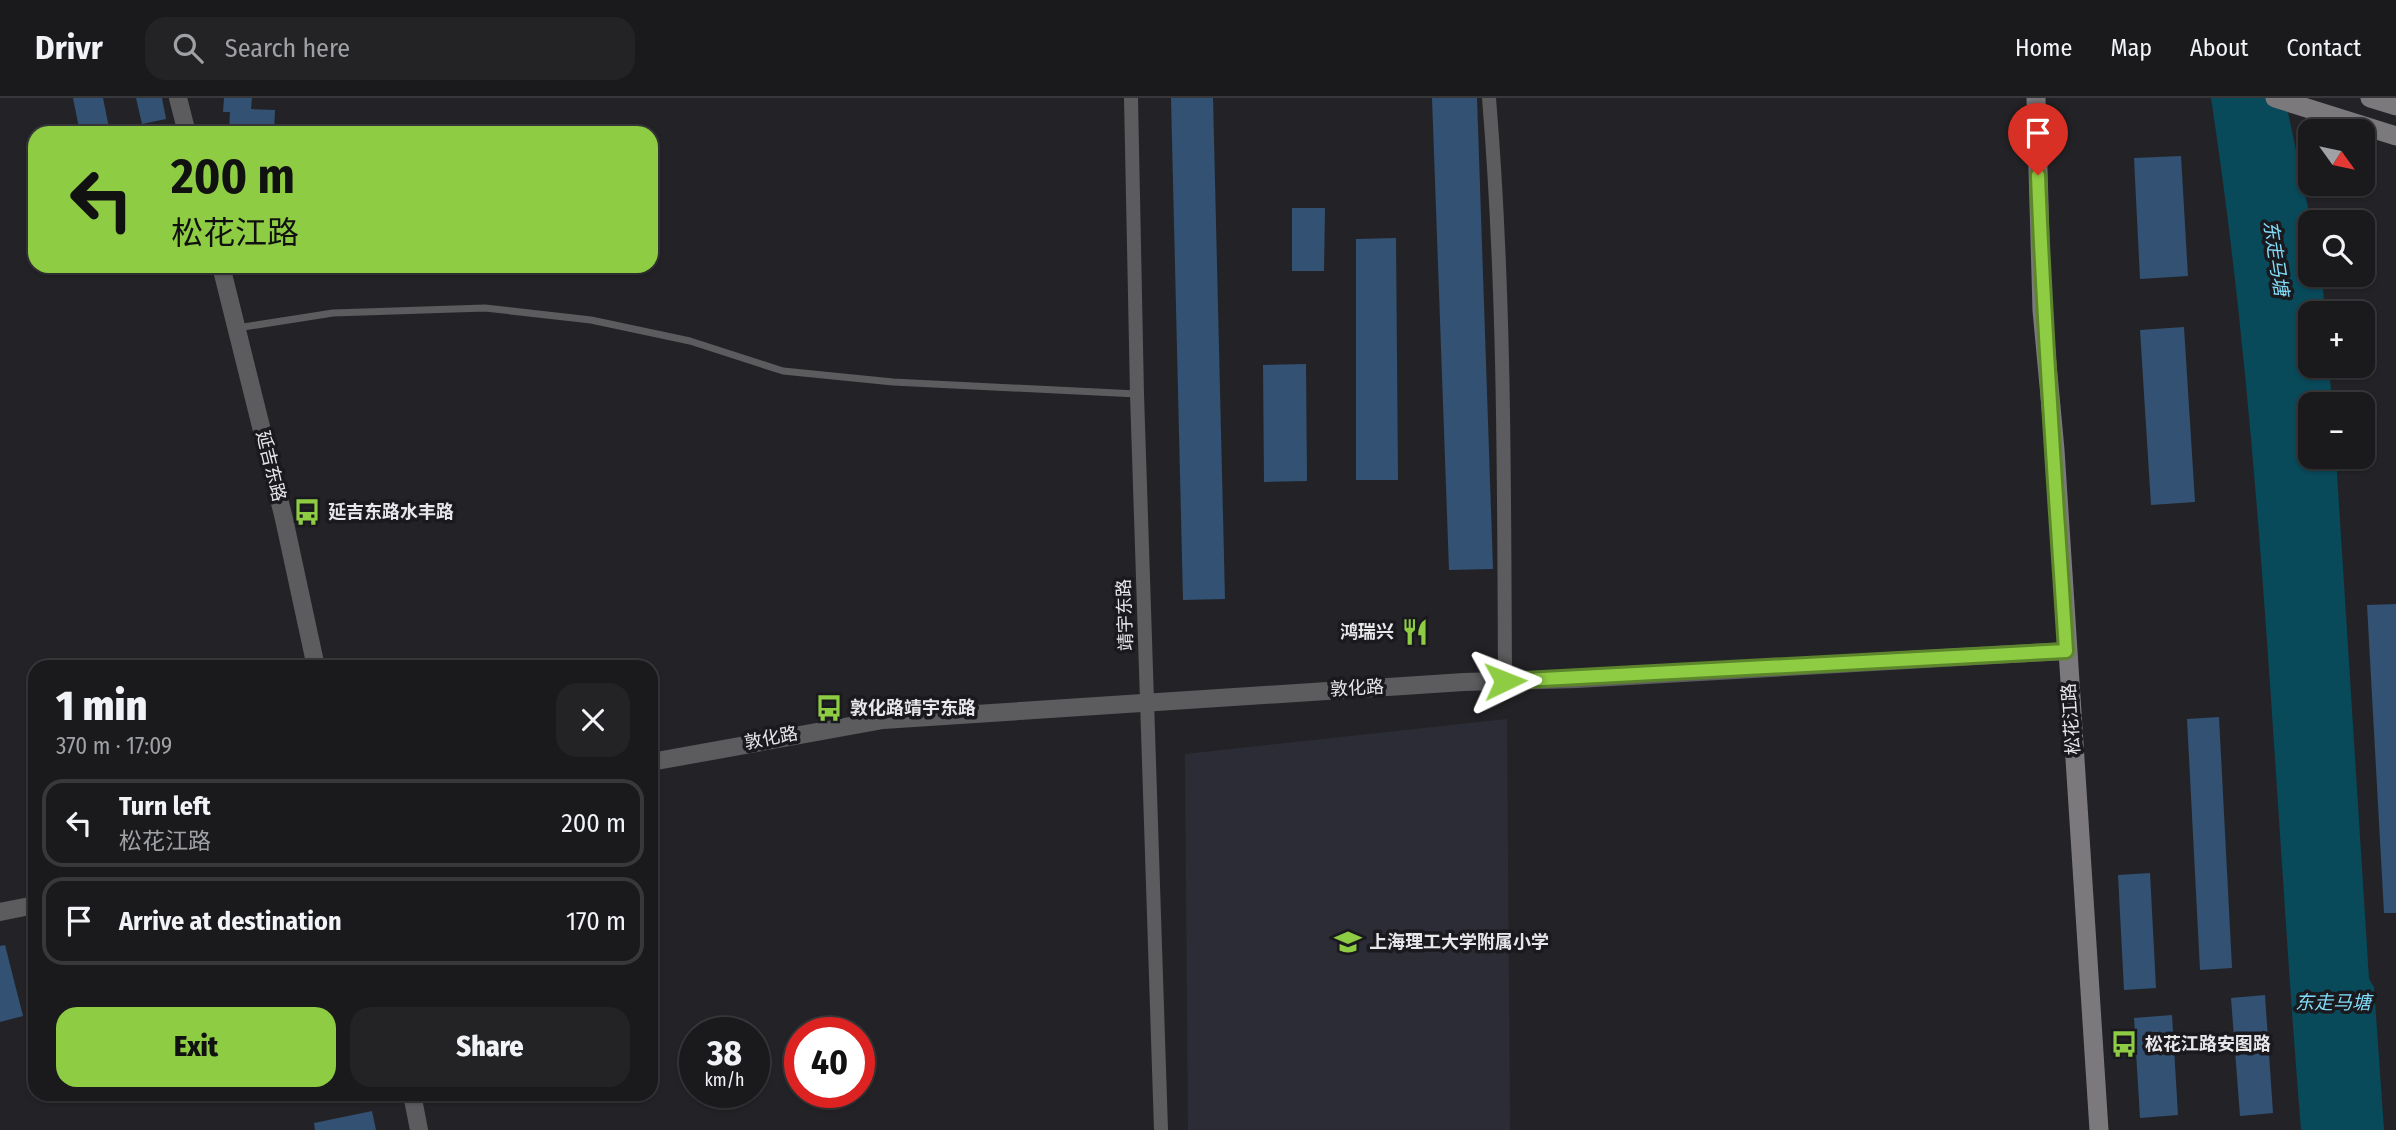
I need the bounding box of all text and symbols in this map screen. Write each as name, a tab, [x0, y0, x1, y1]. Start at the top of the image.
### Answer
search box	[145, 17, 635, 80]
text: Drivr	[35, 28, 103, 68]
icon: search	[169, 29, 207, 67]
text: Search here	[225, 33, 350, 64]
text: Home	[2015, 34, 2072, 62]
text: Map	[2110, 34, 2152, 62]
text: About	[2190, 34, 2248, 62]
text: Contact	[2286, 34, 2361, 62]
pin	[2008, 103, 2068, 175]
icon: arrive	[2019, 114, 2057, 152]
north arrow	[2298, 119, 2375, 196]
map controls	[2298, 119, 2375, 469]
text: 200 m	[171, 147, 295, 206]
icon: left	[56, 154, 147, 245]
button: search	[2298, 210, 2375, 287]
text: 松花江路	[171, 214, 299, 252]
water label: 东走马塘	[2259, 219, 2294, 300]
button: +	[2298, 301, 2375, 378]
button: −	[2298, 392, 2375, 469]
street label: 延吉东路	[252, 428, 290, 504]
bus stop icon: 延吉东路水丰路	[292, 497, 322, 527]
place label: 延吉东路水丰路	[328, 501, 454, 523]
street label: 靖宇东路	[1113, 579, 1137, 651]
restaurant icon: 鸿瑞兴	[1400, 617, 1430, 647]
place label: 鸿瑞兴	[1340, 621, 1394, 643]
position arrow	[1468, 644, 1542, 718]
street label: 敦化路	[1329, 676, 1385, 700]
text: 1 min	[56, 681, 147, 731]
street label: 松花江路	[2058, 682, 2084, 756]
button: close	[556, 683, 630, 757]
bus stop icon: 敦化路靖宇东路	[814, 693, 844, 723]
place label: 敦化路靖宇东路	[850, 697, 976, 719]
street label: 敦化路	[742, 722, 800, 754]
text: 370 m · 17:09	[56, 732, 172, 760]
text: Turn left	[119, 791, 211, 822]
icon: left	[60, 804, 98, 842]
text: 200 m	[561, 808, 626, 839]
text: 松花江路	[119, 827, 211, 855]
icon: arrive	[60, 902, 98, 940]
text: Arrive at destination	[119, 906, 342, 937]
text: 170 m	[566, 906, 626, 937]
school or university icon: 上海理工大学附属小学	[1333, 927, 1363, 957]
place label: 上海理工大学附属小学	[1369, 931, 1549, 953]
water label: 东走马塘	[2295, 991, 2374, 1014]
button: Exit	[56, 1007, 336, 1087]
button: Share	[350, 1007, 630, 1087]
speed limit sign: 40	[784, 1017, 875, 1108]
bus stop icon: 松花江路安图路	[2109, 1029, 2139, 1059]
text: 38	[707, 1032, 742, 1074]
place label: 松花江路安图路	[2145, 1033, 2271, 1055]
text: km/h	[704, 1069, 745, 1091]

